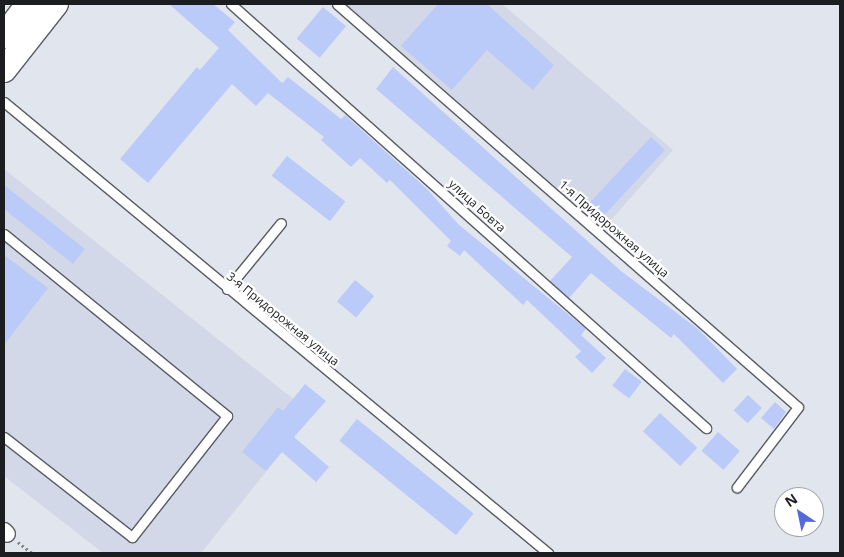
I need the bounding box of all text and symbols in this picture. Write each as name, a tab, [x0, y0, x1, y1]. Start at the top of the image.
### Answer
street label: улица Бовта	[446, 177, 508, 235]
street label: 1-я Придорожная улица	[556, 178, 672, 280]
street label: 3-я Придорожная улица	[224, 269, 342, 369]
north arrow	[774, 487, 824, 537]
text: N	[781, 489, 801, 511]

